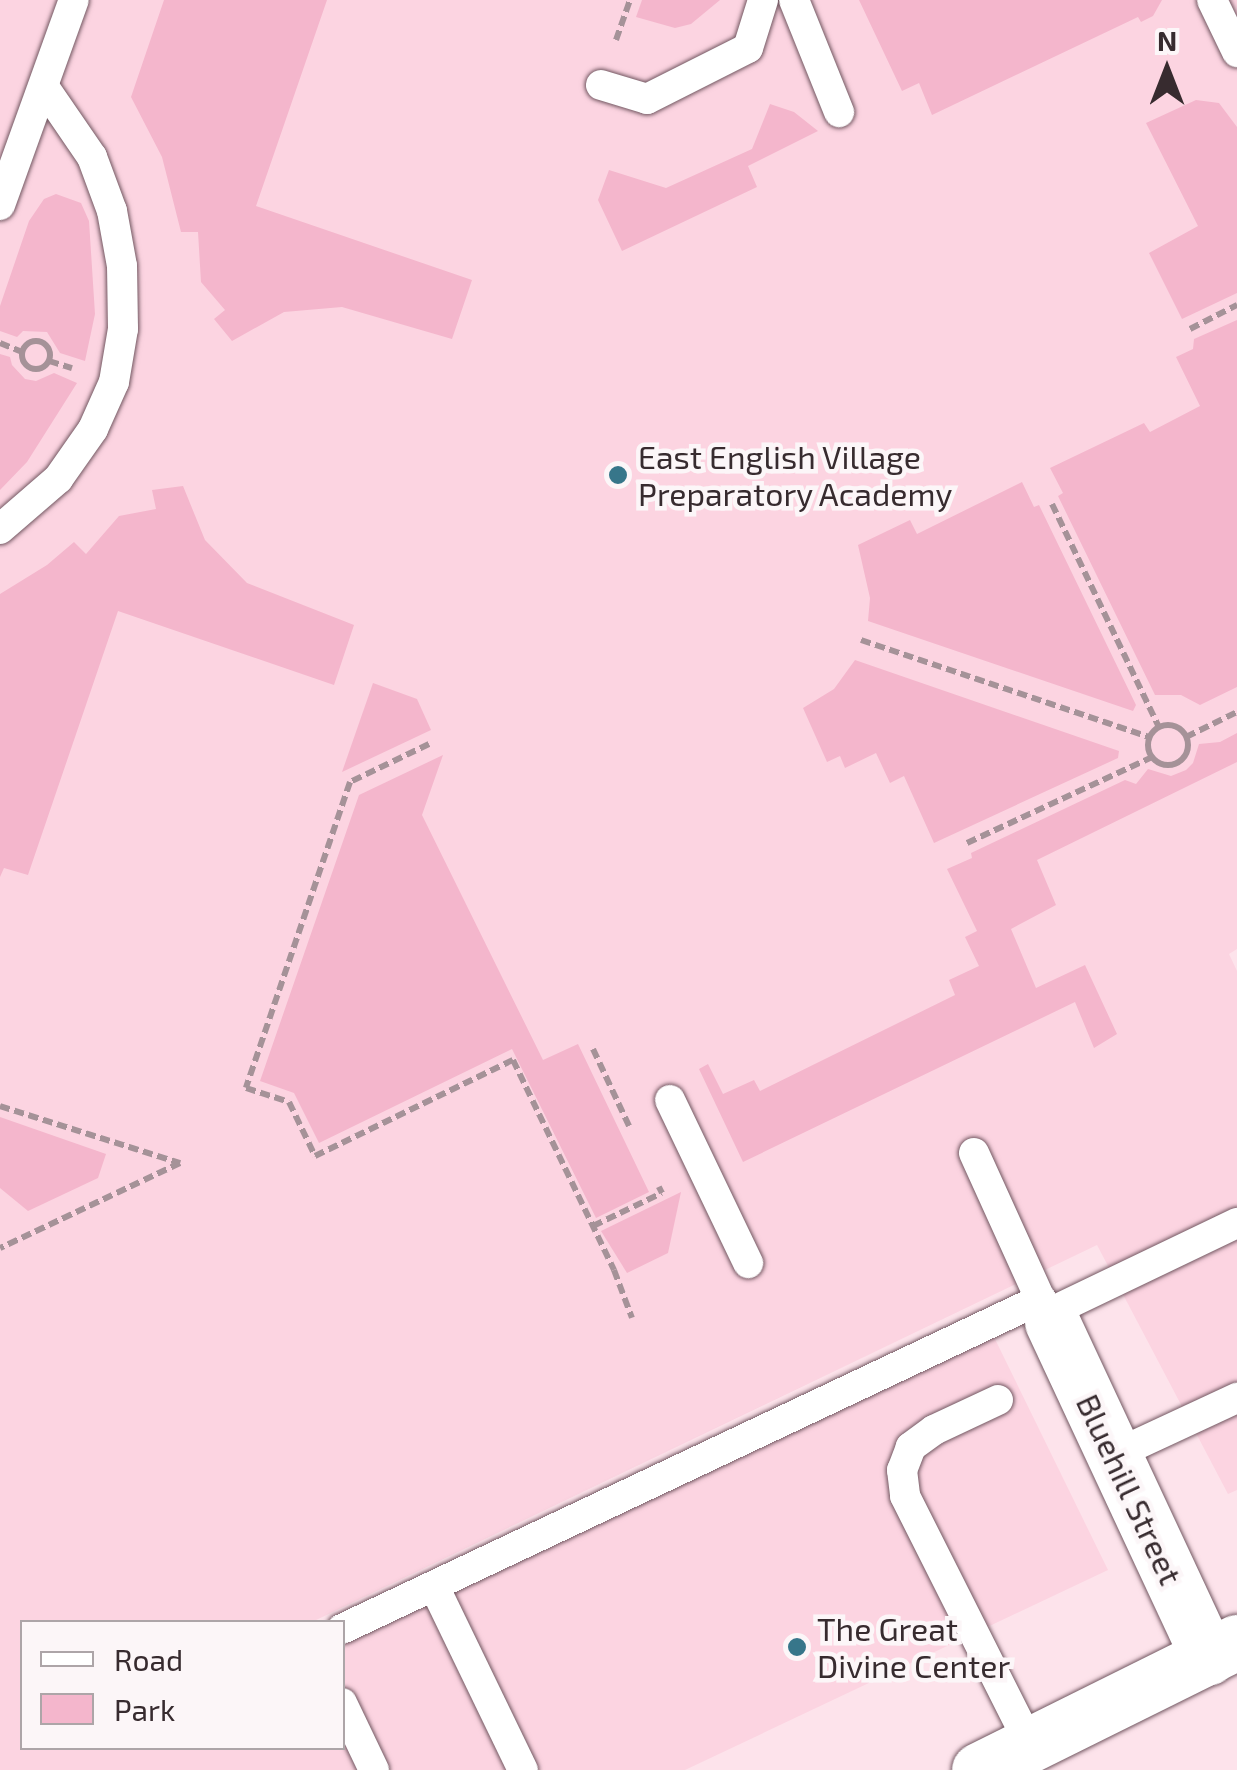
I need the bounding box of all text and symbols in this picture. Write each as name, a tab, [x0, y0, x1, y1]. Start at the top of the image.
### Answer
north arrow	[1117, 20, 1217, 120]
text: N	[1157, 23, 1177, 57]
place label: East English Village Preparatory Academy	[638, 438, 954, 513]
marker: East English Village Preparatory Academy	[607, 464, 629, 486]
street label: Bluehill Street	[1069, 1387, 1191, 1591]
place label: The Great Divine Center	[817, 1610, 1010, 1685]
legend	[20, 1620, 345, 1750]
marker: The Great Divine Center	[786, 1636, 808, 1658]
text: Road	[114, 1641, 183, 1677]
text: Park	[114, 1691, 175, 1727]

